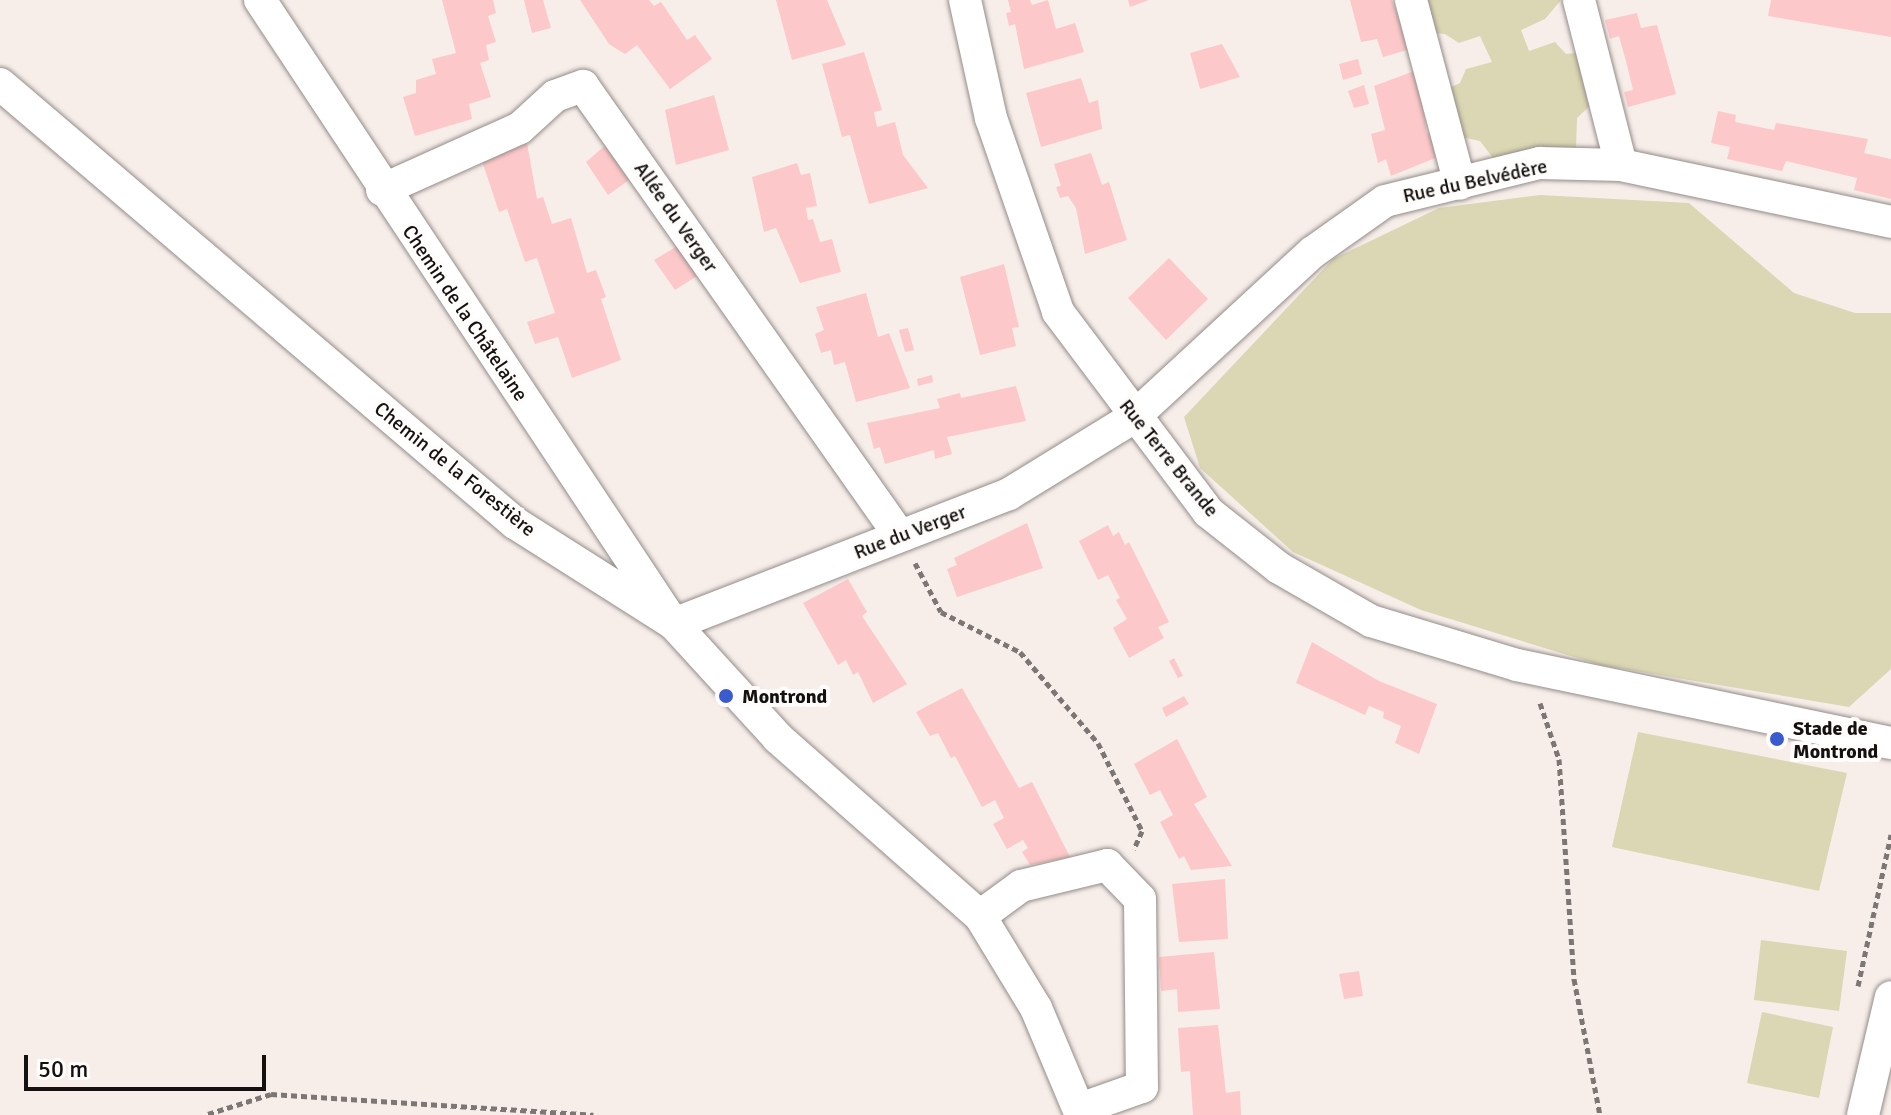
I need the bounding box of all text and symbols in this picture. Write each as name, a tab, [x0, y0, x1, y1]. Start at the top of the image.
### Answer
street label: Rue du Belvédère	[1401, 154, 1549, 208]
street label: Allée du Verger	[629, 157, 723, 277]
street label: Chemin de la Châtelaine	[397, 220, 533, 406]
street label: Rue Terre Brande	[1114, 394, 1224, 522]
street label: Chemin de la Forestière	[369, 397, 541, 541]
street label: Rue du Verger	[850, 500, 970, 564]
place label: Montrond	[742, 684, 827, 708]
marker: Montrond	[717, 687, 735, 705]
place label: Stade de Montrond	[1793, 716, 1878, 763]
marker: Stade de Montrond	[1768, 730, 1786, 748]
scale bar	[28, 1039, 270, 1089]
text: 50 m	[38, 1054, 88, 1084]

